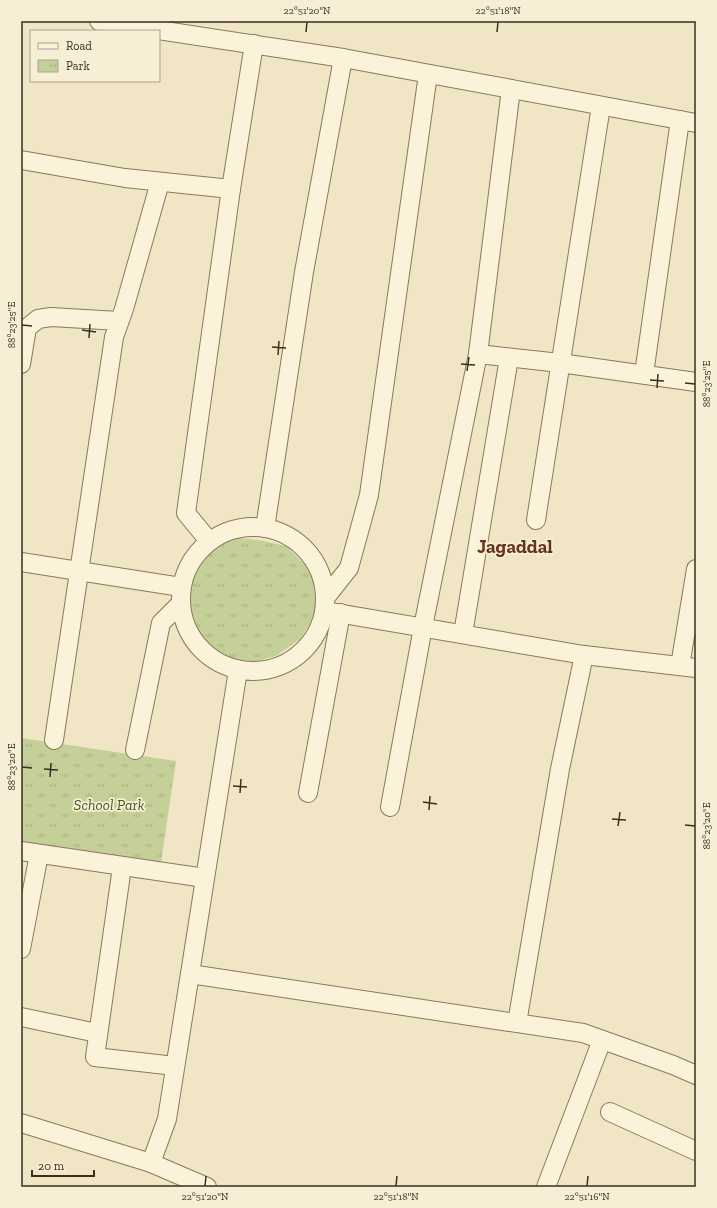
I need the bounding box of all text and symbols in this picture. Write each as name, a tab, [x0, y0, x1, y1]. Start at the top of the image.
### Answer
text: 22°51'20"N	[284, 5, 331, 17]
text: 22°51'18"N	[475, 5, 521, 17]
legend	[30, 30, 160, 82]
text: Road	[66, 39, 92, 53]
text: Park	[66, 59, 91, 73]
text: 88°23'25"E	[6, 302, 18, 348]
text: 88°23'25"E	[701, 361, 713, 407]
district label: Jagaddal	[477, 535, 553, 558]
text: 88°23'20"E	[6, 743, 18, 791]
park label: School Park	[74, 796, 145, 814]
text: 88°23'20"E	[701, 802, 713, 850]
scale bar	[32, 1152, 94, 1178]
text: 20 m	[38, 1159, 65, 1173]
text: 22°51'20"N	[182, 1191, 229, 1203]
text: 22°51'18"N	[373, 1191, 419, 1203]
text: 22°51'16"N	[564, 1191, 610, 1203]

